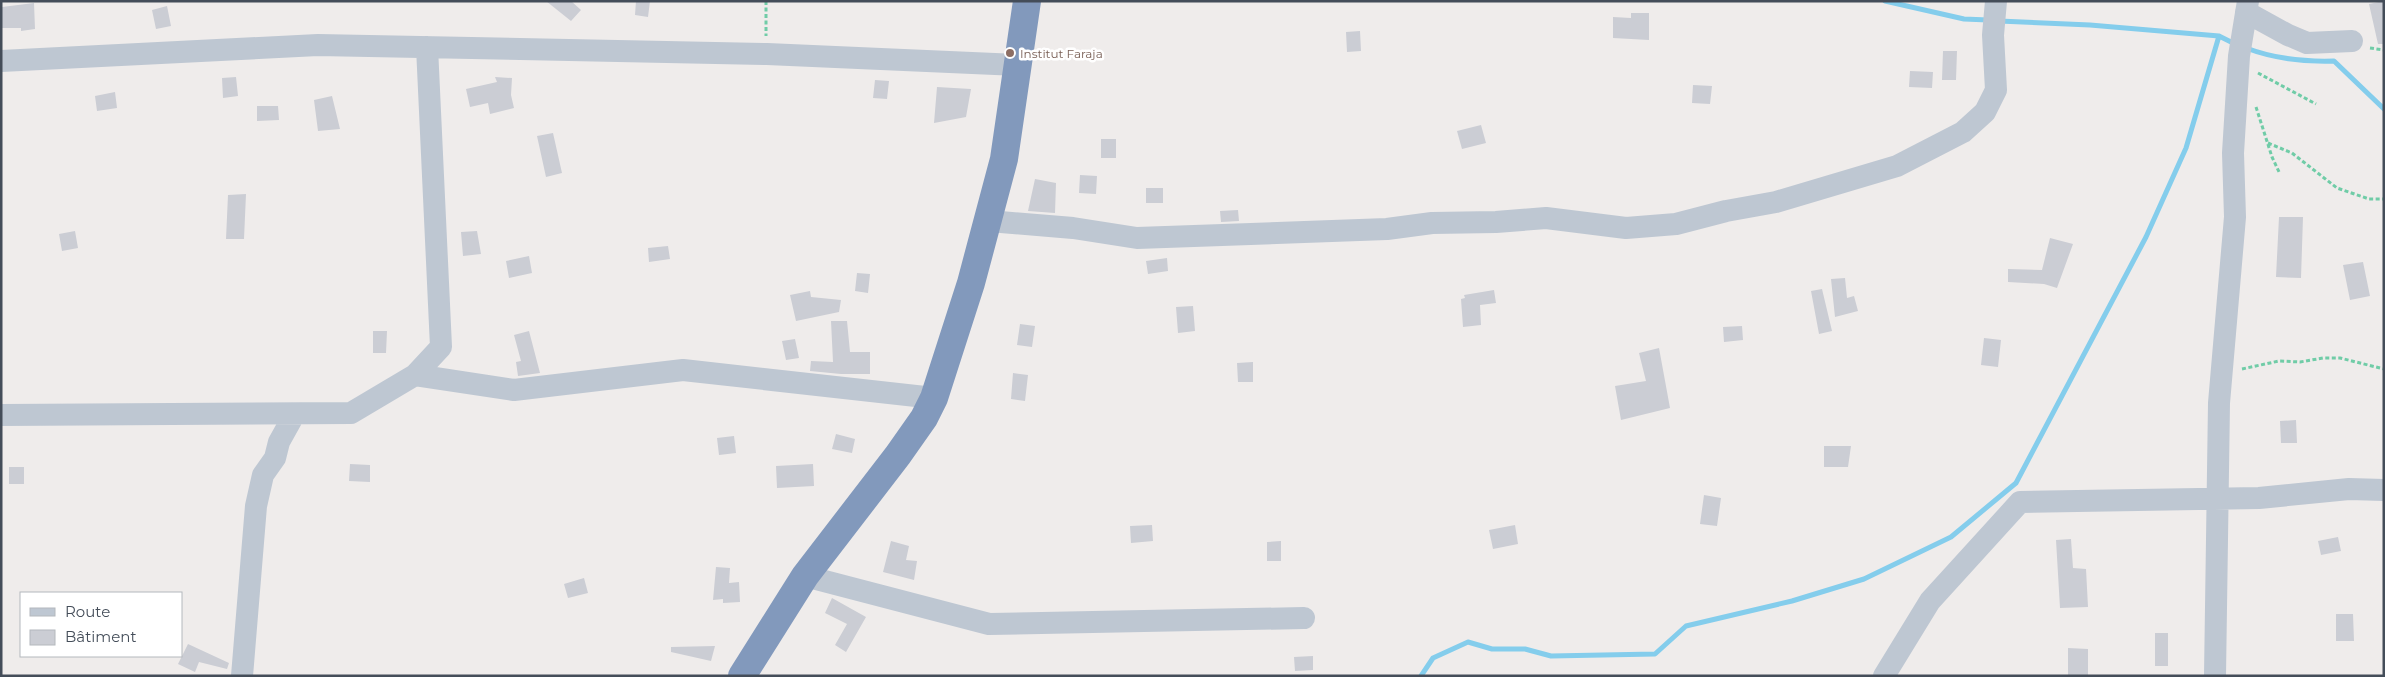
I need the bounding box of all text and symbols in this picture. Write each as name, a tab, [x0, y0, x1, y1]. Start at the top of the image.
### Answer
place label: Institut Faraja	[1020, 46, 1103, 61]
marker: Institut Faraja	[1004, 47, 1016, 59]
legend	[20, 592, 182, 657]
text: Route	[65, 602, 110, 621]
text: Bâtiment	[65, 627, 137, 646]

